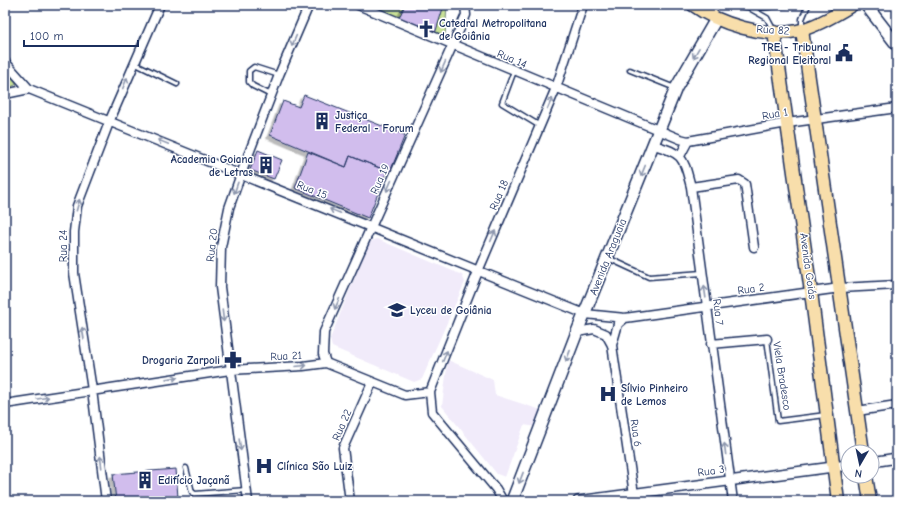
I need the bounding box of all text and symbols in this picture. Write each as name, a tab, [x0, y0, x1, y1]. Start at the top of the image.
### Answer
place label: Catedral Metropolitana de Goiânia	[439, 17, 547, 43]
church icon: Catedral Metropolitana de Goiânia	[416, 19, 436, 39]
scale bar	[24, 22, 138, 48]
street label: Rua 82	[756, 22, 790, 38]
text: 100 m	[30, 29, 63, 43]
one-way arrow	[290, 34, 297, 46]
place label: TRE - Tribunal Regional Eleitoral	[748, 41, 831, 67]
public building icon: TRE - Tribunal Regional Eleitoral	[834, 43, 854, 63]
street label: Rua 14	[495, 47, 529, 71]
one-way arrow	[692, 47, 700, 59]
one-way arrow	[439, 61, 446, 73]
one-way arrow	[121, 78, 129, 90]
one-way arrow	[547, 98, 554, 110]
street label: Rua 1	[761, 105, 789, 123]
place label: Justiça Federal - Forum	[335, 109, 414, 135]
building icon: Justiça Federal - Forum	[312, 111, 332, 131]
one-way arrow	[157, 138, 169, 145]
place label: Academia Goiana de Letras	[171, 153, 253, 179]
building icon: Academia Goiana de Letras	[256, 155, 276, 175]
street label: Rua 19	[368, 162, 392, 196]
one-way arrow	[639, 165, 646, 177]
street label: Rua 15	[295, 178, 329, 202]
street label: Rua 18	[487, 178, 511, 212]
one-way arrow	[385, 179, 392, 191]
one-way arrow	[232, 181, 239, 194]
one-way arrow	[75, 198, 82, 211]
one-way arrow	[329, 207, 341, 215]
street label: Avenida Araguaia	[587, 217, 629, 297]
street label: Rua 20	[203, 227, 221, 263]
street label: Rua 24	[57, 230, 70, 262]
one-way arrow	[490, 230, 497, 242]
street label: Avenida Goiás	[797, 232, 819, 300]
street label: Rua 2	[737, 281, 766, 297]
one-way arrow	[701, 286, 709, 299]
one-way arrow	[332, 298, 340, 310]
street label: Rua 7	[710, 298, 726, 326]
school or university icon: Lyceu de Goiânia	[387, 300, 407, 320]
place label: Lyceu de Goiânia	[410, 304, 492, 317]
one-way arrow	[219, 309, 227, 322]
one-way arrow	[79, 327, 87, 340]
street label: Viela Bradesco	[770, 341, 794, 411]
street label: Rua 21	[270, 349, 302, 363]
pharmacy icon: Drogaria Zarpoli	[223, 350, 243, 370]
one-way arrow	[563, 350, 571, 362]
one-way arrow	[441, 351, 449, 363]
place label: Drogaria Zarpoli	[142, 354, 220, 367]
one-way arrow	[294, 363, 307, 370]
one-way arrow	[165, 374, 178, 382]
place label: Sílvio Pinheiro de Lemos	[621, 382, 688, 408]
hospital icon: Sílvio Pinheiro de Lemos	[598, 384, 618, 404]
one-way arrow	[37, 394, 50, 402]
street label: Rua 22	[330, 407, 355, 443]
street label: Rua 6	[628, 418, 644, 448]
one-way arrow	[236, 438, 244, 451]
one-way arrow	[721, 442, 729, 455]
north arrow	[840, 444, 880, 484]
one-way arrow	[97, 456, 105, 469]
hospital icon: Clínica São Luiz	[254, 456, 274, 476]
place label: Clínica São Luiz	[277, 460, 352, 473]
street label: Rua 3	[697, 463, 725, 479]
text: N	[854, 466, 863, 480]
building icon: Edifício Jaçanã	[135, 470, 155, 490]
one-way arrow	[517, 471, 525, 483]
place label: Edifício Jaçanã	[158, 474, 230, 487]

